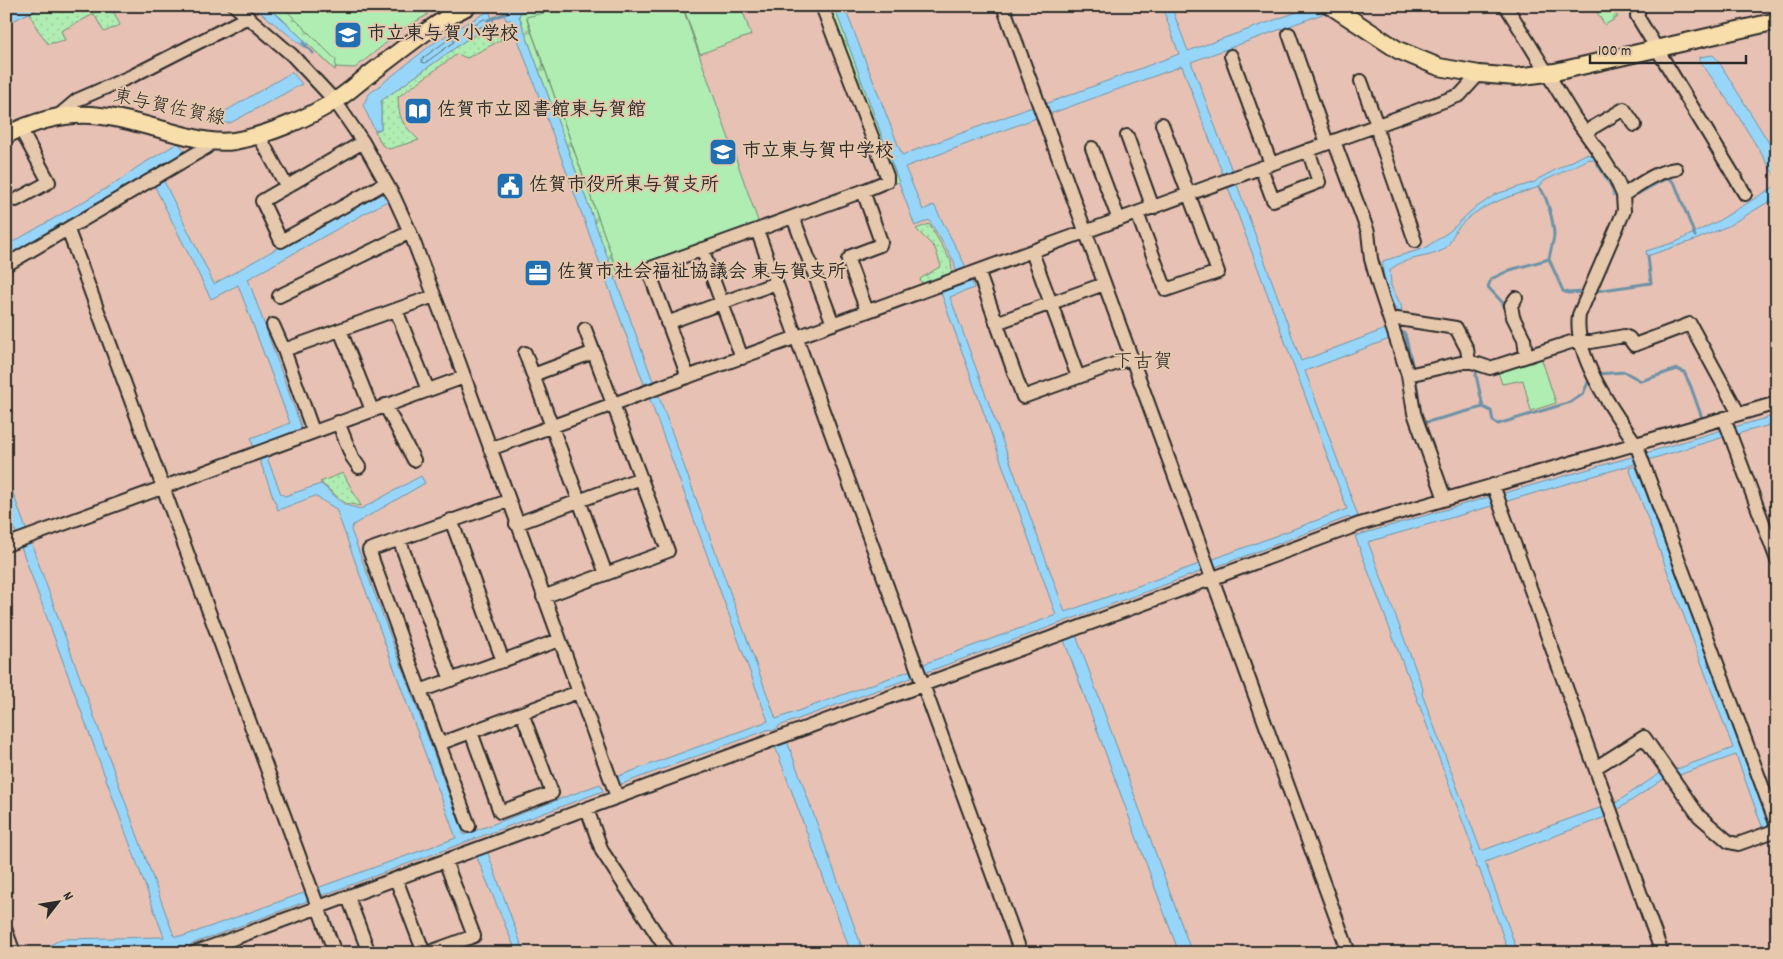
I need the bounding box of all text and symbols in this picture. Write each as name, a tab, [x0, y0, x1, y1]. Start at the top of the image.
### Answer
school or university icon: 市立東与賀小学校	[333, 20, 363, 50]
place label: 市立東与賀小学校	[367, 22, 519, 49]
scale bar	[1590, 32, 1747, 64]
text: 100 m	[1598, 41, 1631, 63]
street label: 東与賀佐賀線	[110, 84, 228, 134]
library icon: 佐賀市立図書館東与賀館	[403, 96, 433, 126]
place label: 佐賀市立図書館東与賀館	[437, 98, 646, 125]
school or university icon: 市立東与賀中学校	[708, 137, 738, 167]
place label: 市立東与賀中学校	[742, 139, 894, 166]
public building icon: 佐賀市役所東与賀支所	[495, 171, 525, 201]
place label: 佐賀市役所東与賀支所	[529, 173, 719, 200]
office icon: 佐賀市社会福祉協議会 東与賀支所	[523, 258, 553, 288]
place label: 佐賀市社会福祉協議会 東与賀支所	[557, 260, 846, 287]
district label: 下古賀	[1113, 349, 1173, 377]
north arrow	[32, 876, 82, 926]
text: N	[57, 888, 78, 905]

